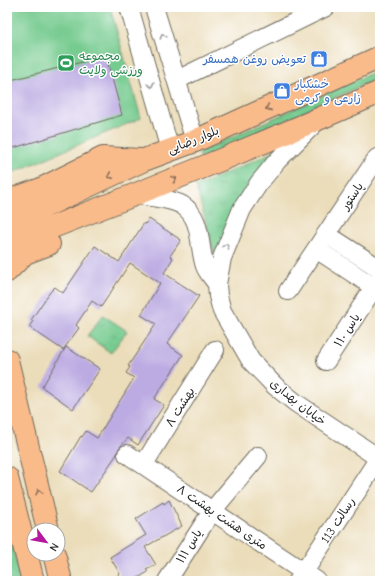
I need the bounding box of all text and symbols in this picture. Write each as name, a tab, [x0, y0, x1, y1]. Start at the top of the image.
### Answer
one-way arrow	[159, 33, 168, 40]
place label: مجموعه ورزشی ولایت	[79, 49, 143, 78]
shop icon: تعویض روغن همسفر	[309, 49, 329, 69]
place label: تعویض روغن همسفر	[202, 52, 306, 67]
sports icon: مجموعه ورزشی ولایت	[56, 53, 76, 73]
place label: خشکبار زارعی و کرمی	[294, 77, 361, 106]
one-way arrow	[146, 81, 155, 88]
shop icon: خشکبار زارعی و کرمی	[272, 81, 292, 101]
one-way arrow	[265, 103, 273, 111]
street label: بلوار رضایی	[165, 123, 221, 158]
one-way arrow	[107, 171, 114, 179]
one-way arrow	[170, 176, 177, 184]
street label: پاستور	[337, 180, 367, 214]
one-way arrow	[221, 243, 230, 250]
street label: یاس ۱۱۰	[331, 311, 363, 349]
street label: خیابان بهداری	[267, 376, 329, 429]
street label: ۸ بهشت	[162, 385, 198, 430]
street label: ۸ متری هشت بهشت	[174, 482, 270, 553]
one-way arrow	[35, 489, 43, 495]
street label: رسالت 113	[318, 494, 358, 546]
north arrow	[26, 522, 66, 562]
street label: یاس ۱۱۱	[173, 526, 205, 566]
text: N	[47, 541, 61, 554]

